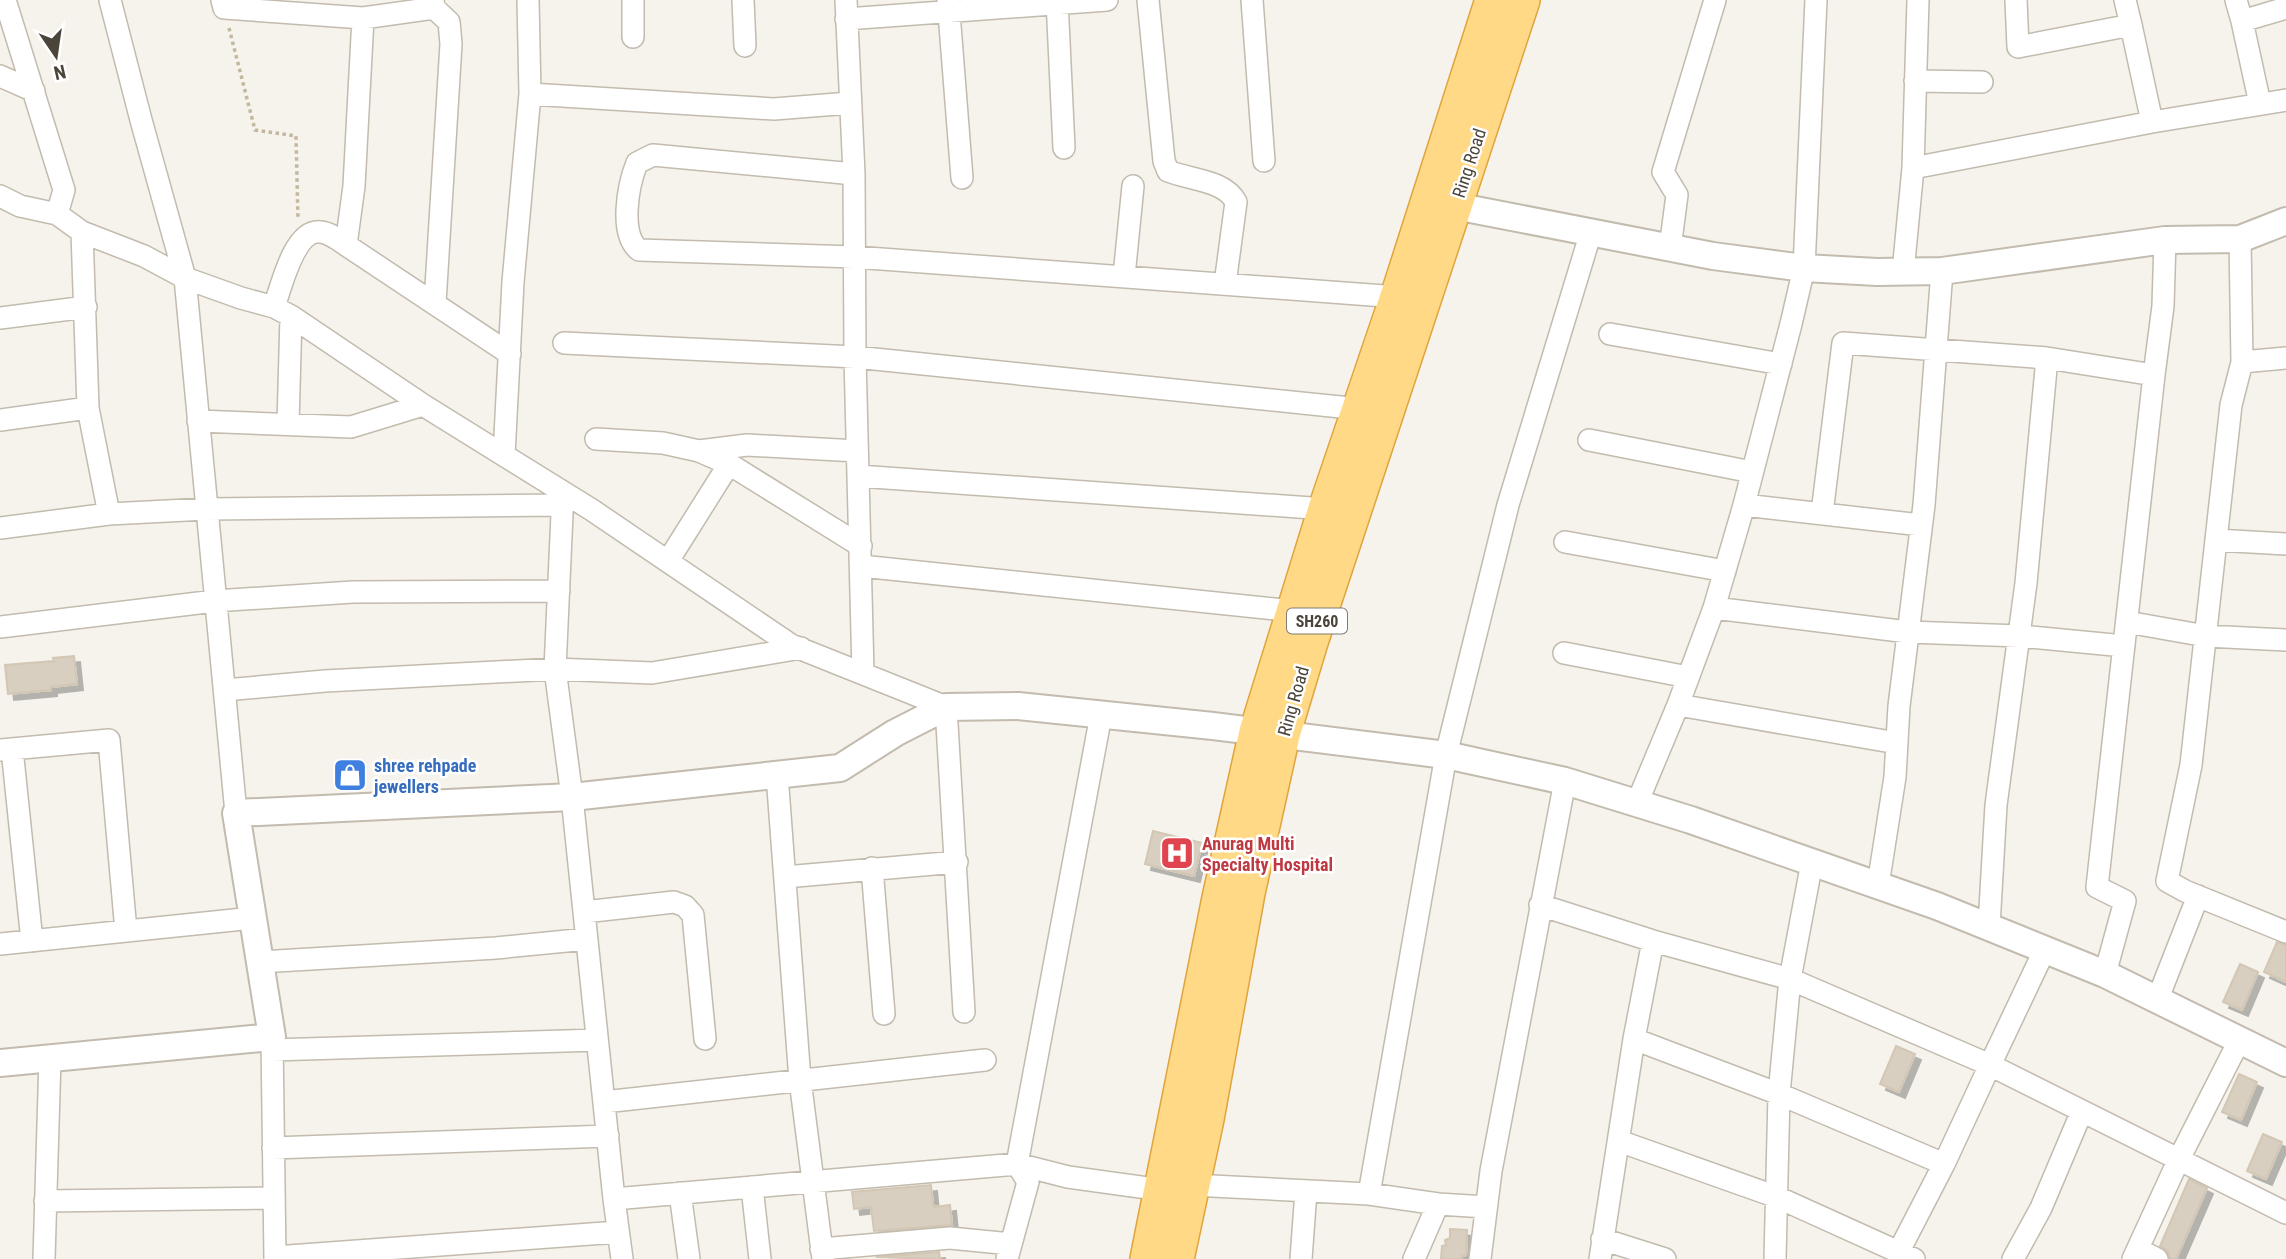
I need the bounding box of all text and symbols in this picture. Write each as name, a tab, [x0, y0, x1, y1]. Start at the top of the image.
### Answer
north arrow	[21, 21, 91, 91]
text: N	[51, 60, 68, 85]
street label: Ring Road	[1448, 126, 1490, 200]
road number: SH260	[1287, 608, 1347, 634]
street label: Ring Road	[1273, 664, 1313, 738]
place label: shree rehpade jewellers	[373, 755, 477, 797]
shop icon: shree rehpade jewellers	[331, 756, 369, 794]
place label: Anurag Multi Specialty Hospital	[1202, 833, 1333, 875]
hospital icon: Anurag Multi Specialty Hospital	[1158, 834, 1196, 872]

